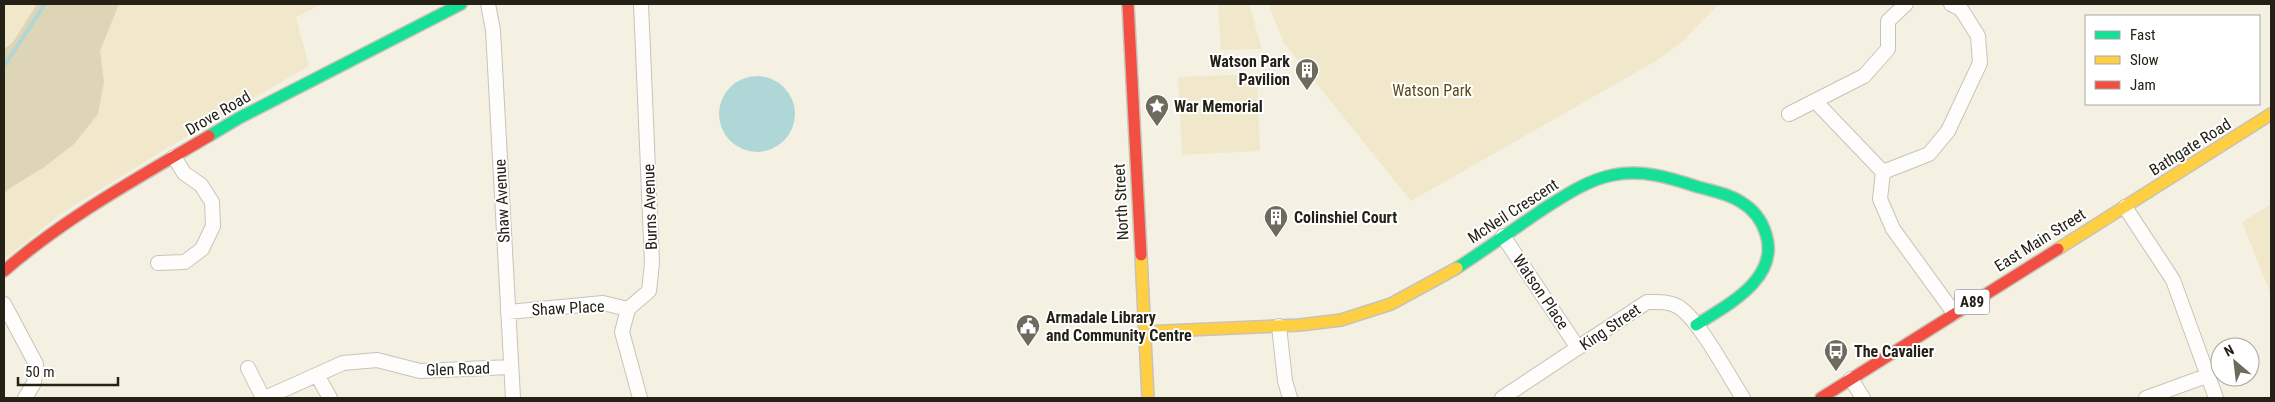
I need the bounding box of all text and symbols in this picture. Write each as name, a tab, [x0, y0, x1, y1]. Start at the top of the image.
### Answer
legend	[2085, 15, 2260, 105]
text: Fast	[2130, 26, 2155, 44]
text: Slow	[2130, 51, 2159, 69]
place label: Watson Park Pavilion	[1210, 52, 1290, 89]
building icon: Watson Park Pavilion	[1294, 57, 1320, 91]
text: Jam	[2130, 76, 2156, 94]
park label: Watson Park	[1392, 81, 1473, 100]
street label: Drove Road	[182, 87, 254, 139]
place icon: War Memorial	[1144, 93, 1170, 127]
place label: War Memorial	[1174, 97, 1263, 116]
street label: Bathgate Road	[2146, 114, 2234, 180]
street label: Shaw Avenue	[490, 159, 514, 243]
street label: North Street	[1109, 163, 1132, 241]
street label: Burns Avenue	[639, 164, 661, 250]
street label: McNeil Crescent	[1464, 175, 1562, 247]
building icon: Colinshiel Court	[1263, 204, 1289, 238]
street label: East Main Street	[1991, 204, 2089, 276]
place label: Colinshiel Court	[1294, 208, 1397, 227]
street label: Watson Place	[1509, 251, 1573, 333]
road number: A89	[1954, 290, 1990, 314]
street label: Shaw Place	[531, 297, 605, 319]
street label: King Street	[1576, 300, 1644, 354]
place label: Armadale Library and Community Centre	[1046, 308, 1192, 345]
public building icon: Armadale Library and Community Centre	[1015, 313, 1041, 347]
north arrow	[2210, 337, 2260, 387]
bus stop icon: The Cavalier	[1823, 338, 1849, 372]
text: N	[2221, 341, 2236, 360]
place label: The Cavalier	[1854, 342, 1934, 361]
scale bar	[18, 354, 118, 386]
street label: Glen Road	[426, 358, 490, 380]
text: 50 m	[25, 363, 55, 381]

